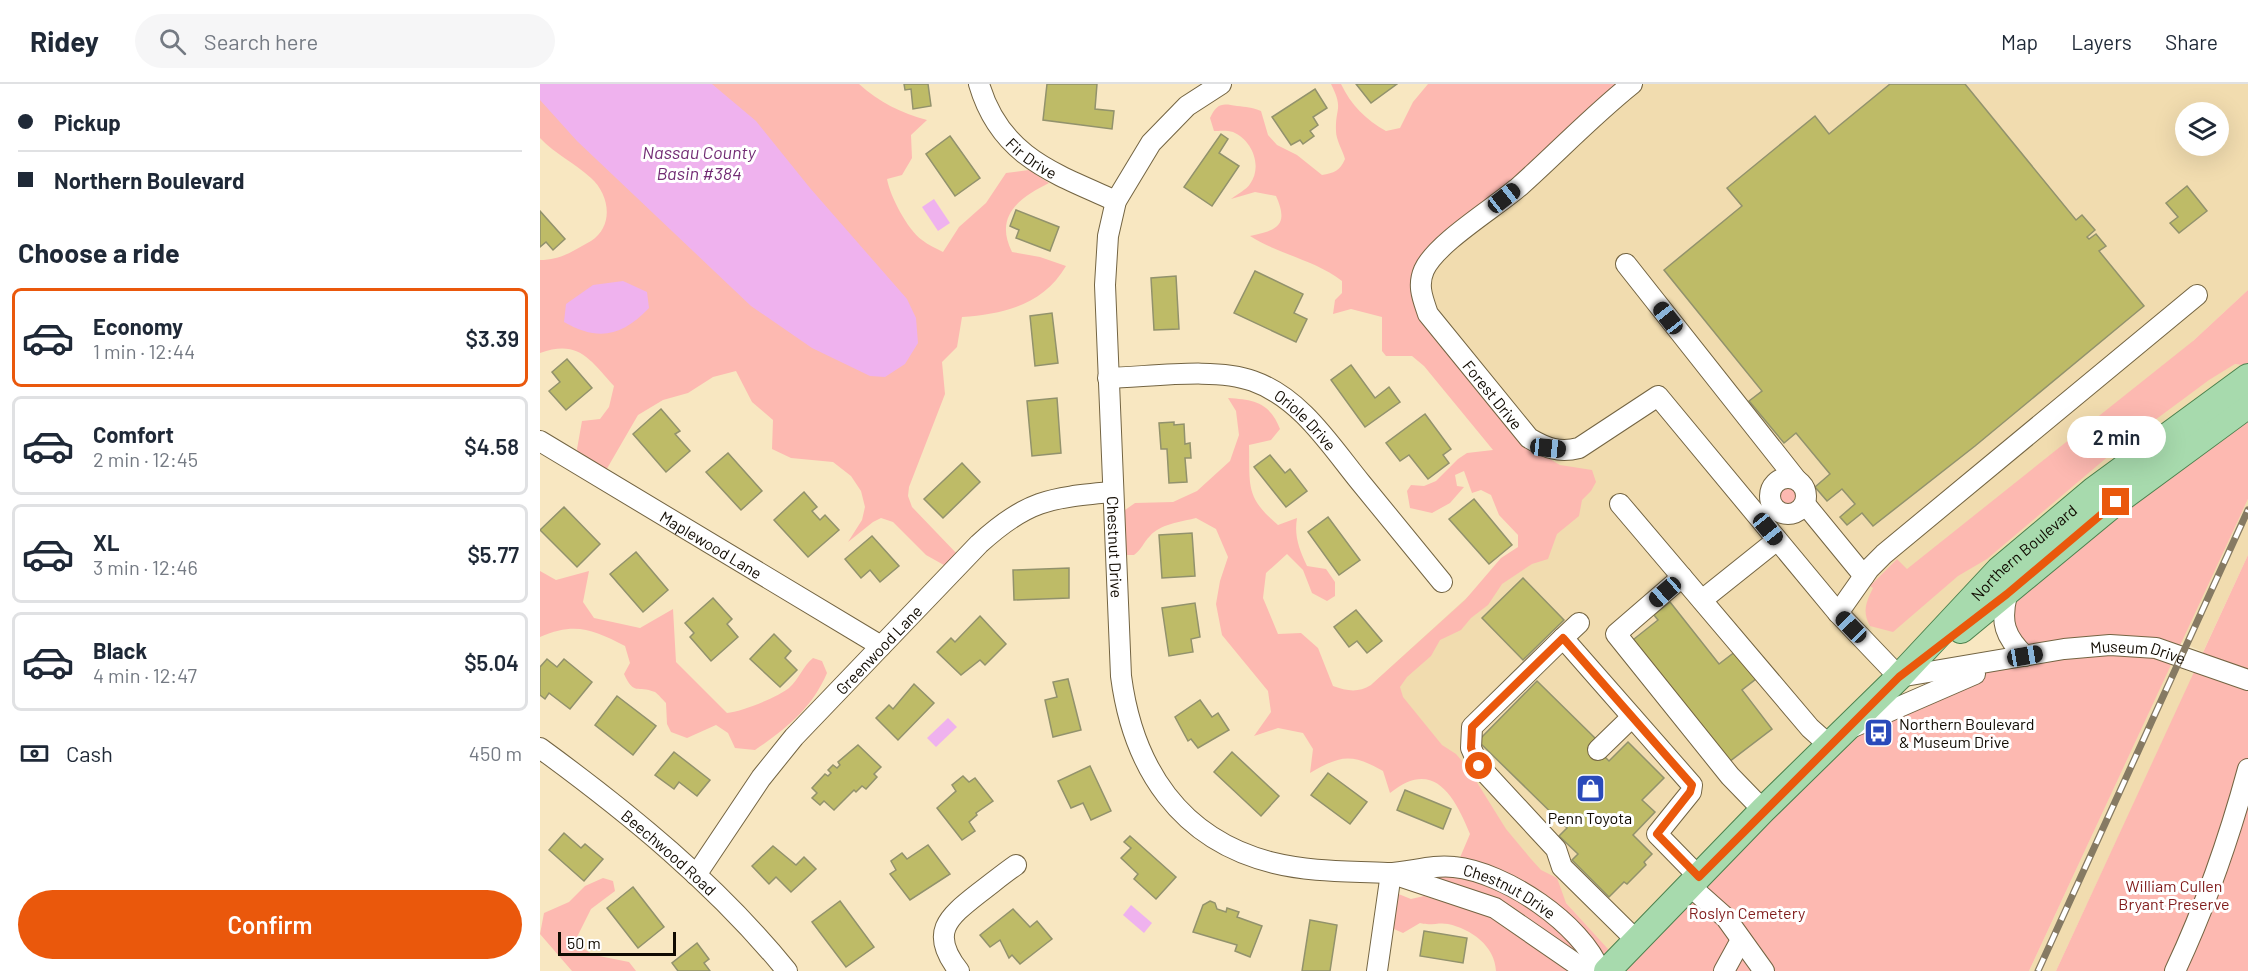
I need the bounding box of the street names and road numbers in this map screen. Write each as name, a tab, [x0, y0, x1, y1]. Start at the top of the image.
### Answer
street label: Fir Drive	[1003, 133, 1061, 182]
street label: Forest Drive	[1460, 356, 1527, 433]
street label: Oriole Drive	[1271, 385, 1341, 454]
street label: Chestnut Drive	[1104, 496, 1127, 598]
street label: Northern Boulevard	[1966, 500, 2080, 604]
street label: Maplewood Lane	[657, 506, 766, 582]
street label: Greenwood Lane	[831, 601, 925, 698]
street label: Museum Drive	[2089, 636, 2188, 667]
street label: Beechwood Road	[618, 805, 721, 899]
street label: Chestnut Drive	[1462, 859, 1560, 922]

